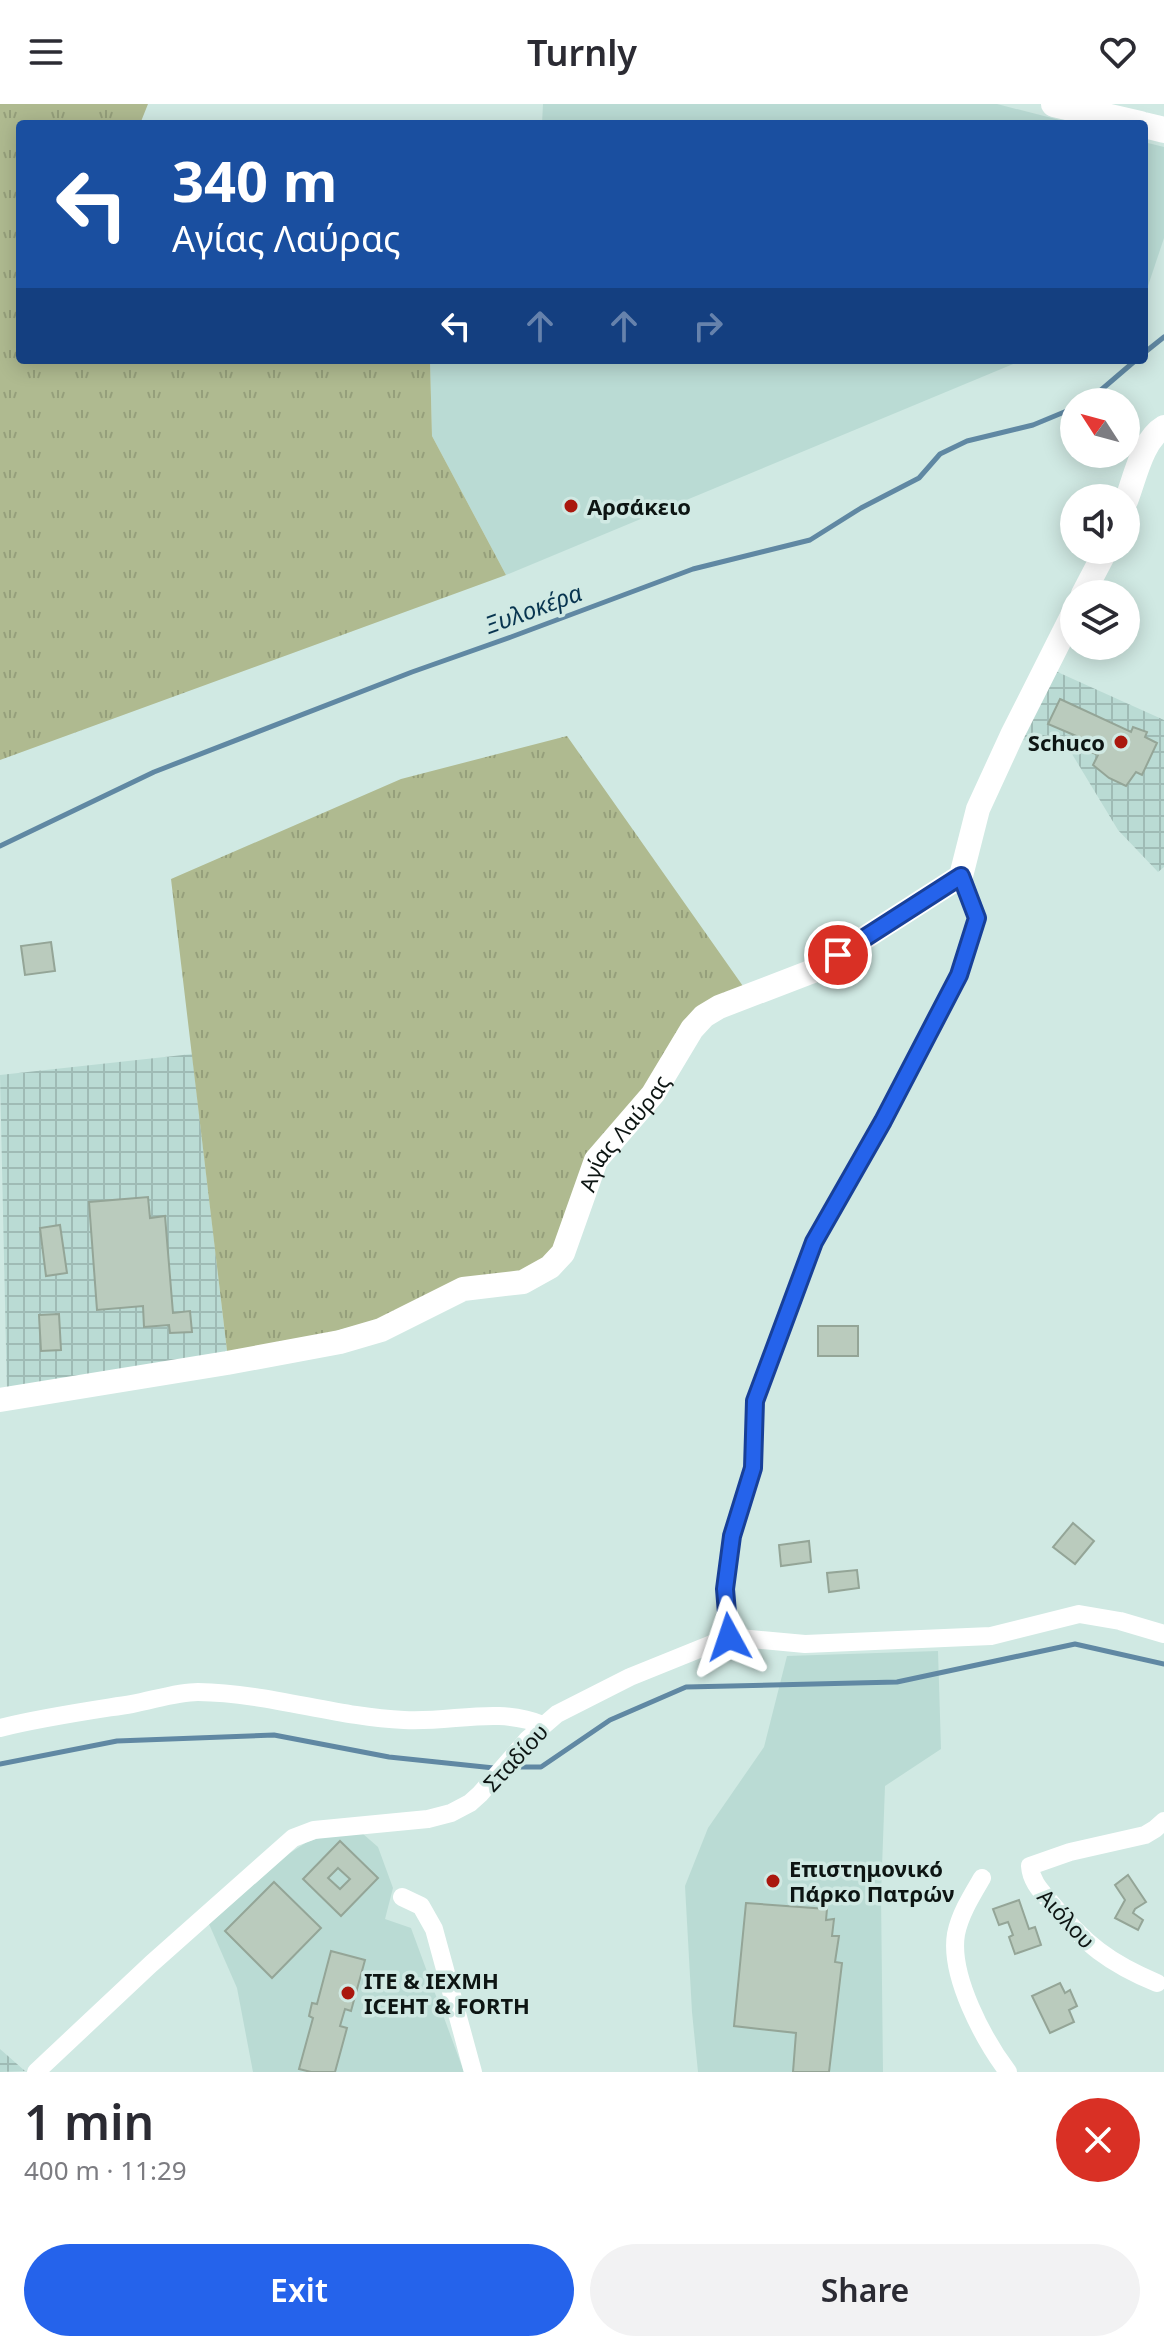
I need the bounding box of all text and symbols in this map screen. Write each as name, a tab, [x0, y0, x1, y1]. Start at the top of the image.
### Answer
text: Turnly	[527, 28, 637, 77]
icon: menu	[24, 30, 68, 74]
icon: heart	[1096, 30, 1140, 74]
text: 340 m	[172, 142, 337, 218]
icon: left	[40, 152, 144, 256]
text: Αγίας Λαύρας	[172, 214, 401, 263]
icon: left	[434, 304, 478, 348]
icon: ahead	[518, 304, 562, 348]
icon: ahead	[602, 304, 646, 348]
icon: right	[686, 304, 730, 348]
north arrow	[1060, 388, 1140, 468]
map controls	[1060, 388, 1140, 660]
button: sound	[1060, 484, 1140, 564]
place label: Αρσάκειο	[587, 491, 691, 521]
marker: Αρσάκειο	[562, 497, 580, 515]
water label: Ξυλοκέρα	[479, 575, 587, 641]
button: layers	[1060, 580, 1140, 660]
place label: Schuco	[1028, 727, 1105, 757]
marker: Schuco	[1112, 733, 1130, 751]
pin	[804, 921, 872, 989]
icon: arrive	[816, 933, 860, 977]
street label: Αγίας Λαύρας	[571, 1069, 676, 1195]
position arrow	[687, 1595, 771, 1679]
street label: Σταδίου	[476, 1717, 554, 1797]
place label: Επιστημονικό Πάρκο Πατρών	[789, 1853, 954, 1908]
marker: Επιστημονικό Πάρκο Πατρών	[764, 1872, 782, 1890]
street label: Αιόλου	[1032, 1882, 1102, 1954]
place label: ΙΤΕ & ΙΕΧΜΗ ICEHT & FORTH	[364, 1965, 530, 2020]
marker: ΙΤΕ & ΙΕΧΜΗ ICEHT & FORTH	[339, 1984, 357, 2002]
text: 1 min	[24, 2089, 154, 2154]
button: close	[1056, 2098, 1140, 2182]
text: 400 m · 11:29	[24, 2152, 187, 2188]
button: Exit	[24, 2244, 574, 2336]
button: Share	[590, 2244, 1140, 2336]

